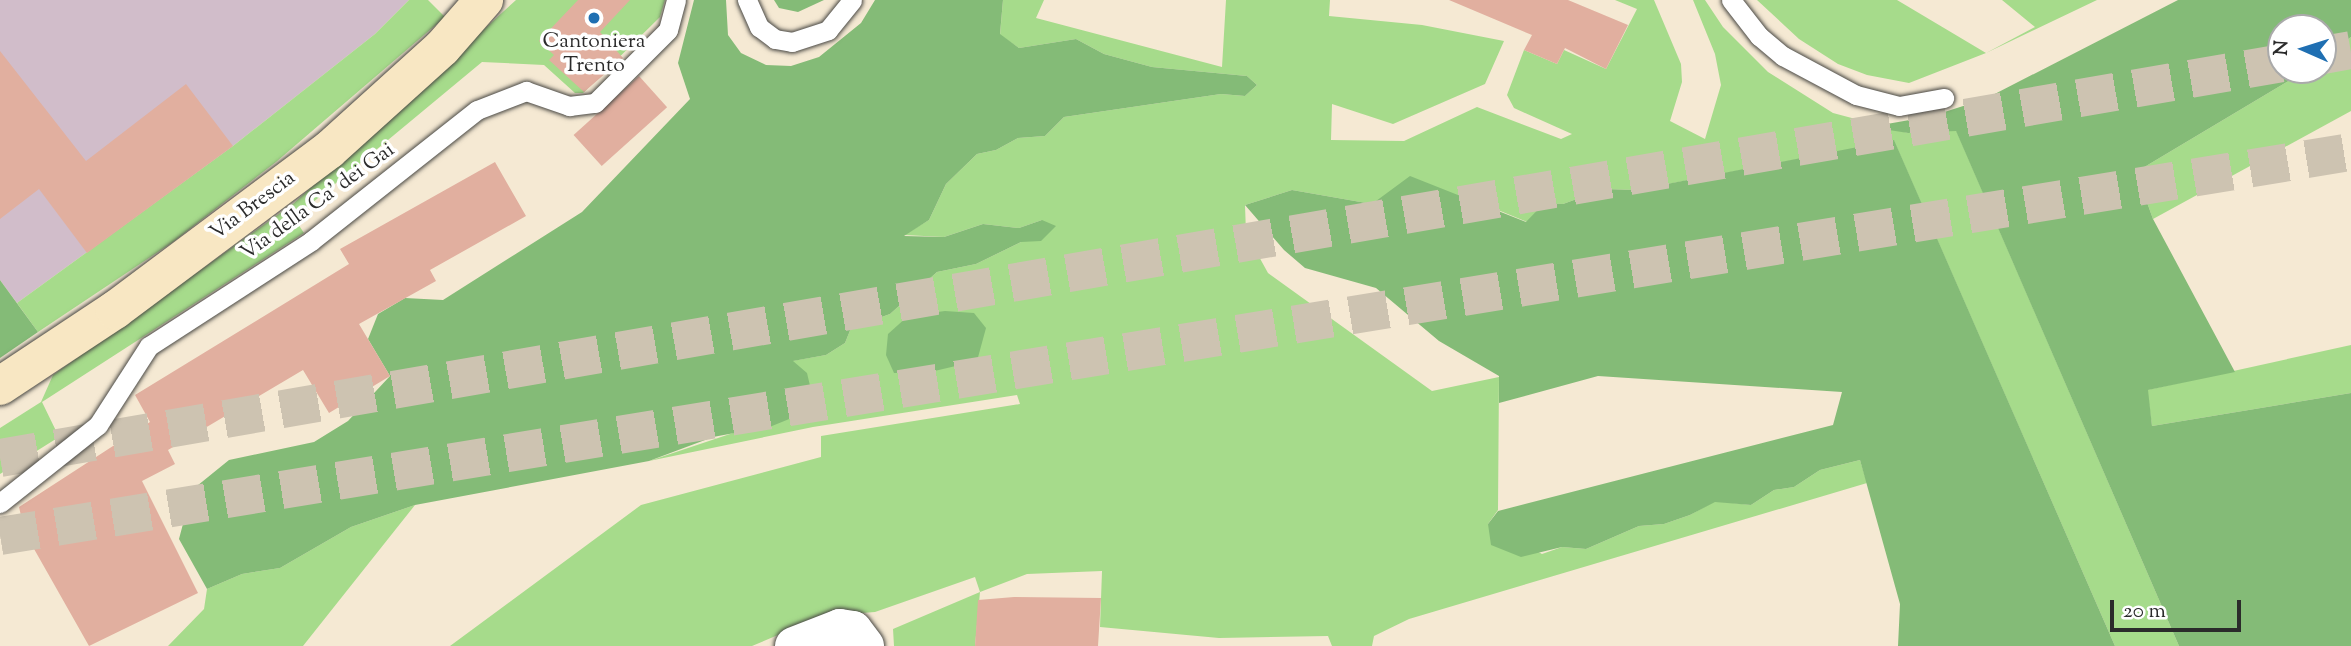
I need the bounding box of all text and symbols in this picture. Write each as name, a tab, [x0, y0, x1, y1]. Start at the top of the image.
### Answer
marker: Cantoniera Trento	[586, 10, 602, 26]
north arrow	[2267, 14, 2337, 84]
place label: Cantoniera Trento	[543, 29, 645, 79]
text: N	[2269, 40, 2296, 56]
street label: Via della Ca' dei Gai	[236, 138, 400, 266]
street label: Via Brescia	[205, 166, 301, 246]
scale bar	[2113, 586, 2244, 630]
text: 20 m	[2123, 597, 2166, 627]

